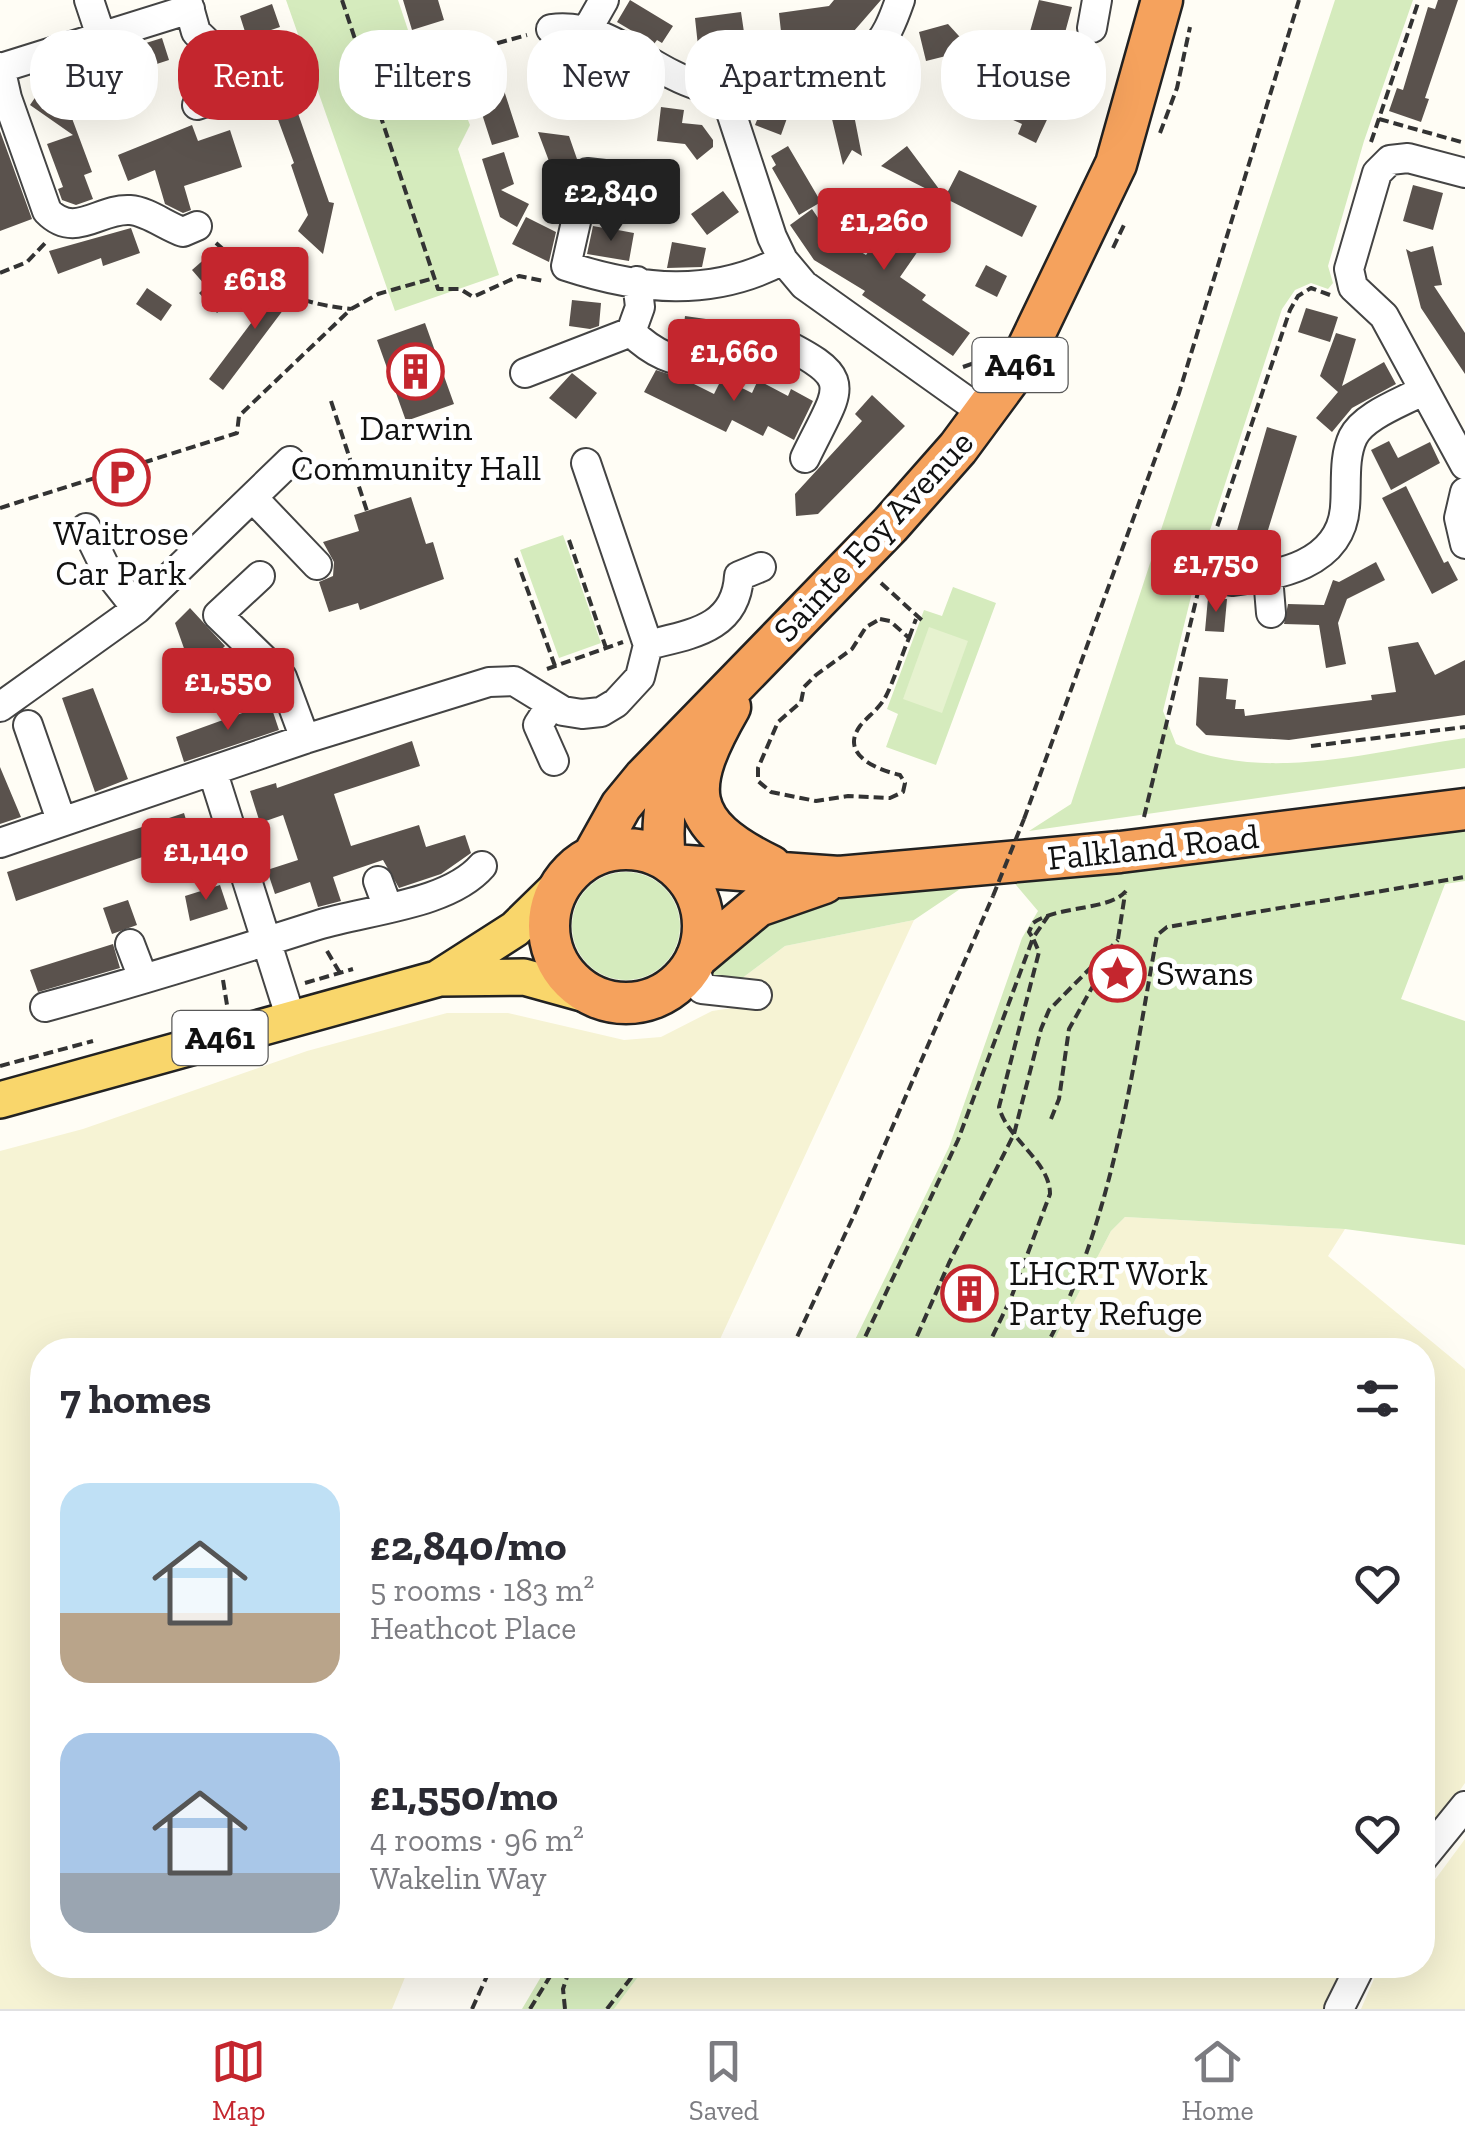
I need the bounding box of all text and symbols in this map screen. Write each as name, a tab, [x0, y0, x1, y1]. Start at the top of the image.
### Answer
chip: Buy	[30, 30, 158, 120]
chip: Rent	[178, 30, 319, 120]
chip: Filters	[339, 30, 507, 120]
chip: New	[527, 30, 665, 120]
chip: Apartment	[685, 30, 921, 120]
chip: House	[941, 30, 1106, 120]
pin: £2,840	[530, 159, 692, 244]
text: £2,840	[564, 172, 658, 210]
pin: £1,260	[803, 188, 965, 273]
text: £1,260	[840, 201, 928, 239]
pin: £618	[196, 247, 314, 332]
text: £618	[223, 260, 287, 298]
pin: £1,660	[653, 319, 815, 404]
text: £1,660	[690, 332, 778, 370]
road number: A461	[972, 338, 1068, 392]
building icon: Darwin Community Hall	[386, 342, 446, 402]
place label: Darwin Community Hall	[291, 407, 541, 489]
street label: Sainte Foy Avenue	[764, 422, 982, 650]
parking icon: Waitrose Car Park	[91, 447, 151, 507]
place label: Waitrose Car Park	[53, 512, 189, 594]
pin: £1,750	[1135, 530, 1297, 615]
text: £1,750	[1173, 543, 1259, 581]
pin: £1,550	[147, 648, 309, 733]
text: £1,550	[184, 661, 272, 699]
street label: Falkland Road	[1045, 815, 1261, 879]
pin: £1,140	[125, 818, 287, 903]
text: £1,140	[163, 831, 249, 869]
place icon: Swans	[1087, 943, 1147, 1003]
place label: Swans	[1156, 952, 1254, 994]
road number: A461	[172, 1011, 268, 1065]
place label: LHCRT Work Party Refuge	[1009, 1252, 1208, 1334]
building icon: LHCRT Work Party Refuge	[940, 1263, 1000, 1323]
icon: filters	[1350, 1371, 1405, 1426]
text: 7 homes	[60, 1373, 211, 1424]
text: £2,840/mo	[370, 1520, 566, 1571]
icon: home	[140, 1523, 260, 1643]
icon: heart	[1350, 1556, 1405, 1611]
text: 5 rooms · 183 m²	[370, 1571, 594, 1609]
text: Heathcot Place	[370, 1609, 576, 1647]
text: £1,550/mo	[370, 1770, 558, 1821]
icon: home	[140, 1773, 260, 1893]
icon: heart	[1350, 1806, 1405, 1861]
text: 4 rooms · 96 m²	[370, 1821, 584, 1859]
text: Wakelin Way	[370, 1859, 547, 1897]
tab: Map	[211, 2034, 266, 2127]
tab: Saved	[689, 2034, 759, 2127]
tab: Home	[1182, 2034, 1254, 2127]

